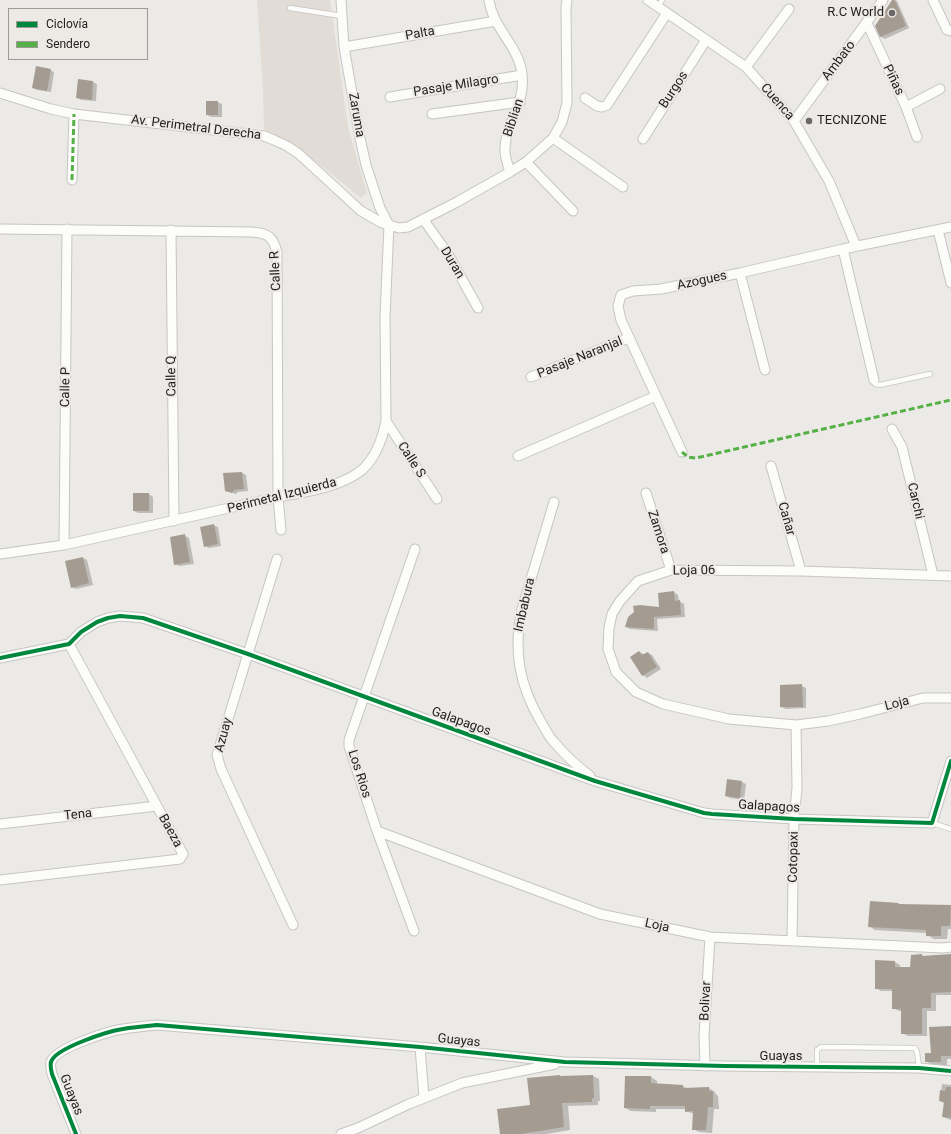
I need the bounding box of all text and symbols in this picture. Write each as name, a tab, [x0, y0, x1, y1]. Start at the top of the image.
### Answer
place label: R.C World	[827, 5, 884, 21]
legend	[8, 8, 148, 60]
marker: R.C World	[887, 8, 897, 18]
text: Ciclovía	[46, 17, 88, 31]
street label: Palta	[404, 24, 436, 44]
text: Sendero	[46, 37, 90, 51]
street label: Ambato	[819, 38, 859, 84]
street label: Piñas	[879, 62, 907, 98]
street label: Burgos	[656, 69, 692, 111]
street label: Pasaje Milagro	[412, 72, 500, 100]
street label: Cuenca	[757, 80, 797, 124]
street label: Zaruma	[344, 92, 368, 138]
street label: Biblian	[501, 97, 527, 139]
street label: Av. Perimetral Derecha	[130, 112, 262, 144]
place label: TECNIZONE	[817, 113, 887, 129]
marker: TECNIZONE	[804, 116, 814, 126]
street label: Duran	[437, 244, 467, 282]
street label: Calle R	[267, 251, 285, 291]
street label: Azogues	[676, 268, 728, 294]
street label: Pasaje Naranjal	[535, 334, 625, 382]
street label: Calle Q	[164, 355, 180, 397]
street label: Calle P	[58, 367, 74, 407]
street label: Calle S	[394, 439, 428, 481]
street label: Perimetal Izquierda	[226, 475, 338, 517]
street label: Carchi	[903, 481, 927, 521]
street label: Cañar	[774, 500, 798, 538]
street label: Zamora	[644, 508, 672, 556]
street label: Loja 06	[673, 563, 715, 579]
street label: Imbabura	[511, 576, 539, 634]
street label: Loja	[883, 693, 911, 715]
street label: Galapagos	[429, 704, 493, 740]
street label: Azuay	[212, 716, 236, 754]
street label: Los Rios	[344, 748, 374, 800]
street label: Galapagos	[738, 798, 800, 816]
street label: Tena	[63, 806, 93, 824]
street label: Baeza	[155, 812, 185, 850]
street label: Cotopaxi	[786, 831, 802, 883]
street label: Loja	[643, 916, 671, 936]
street label: Bolivar	[697, 981, 715, 1021]
street label: Guayas	[437, 1031, 481, 1051]
street label: Guayas	[760, 1049, 802, 1065]
street label: Guayas	[56, 1072, 86, 1118]

